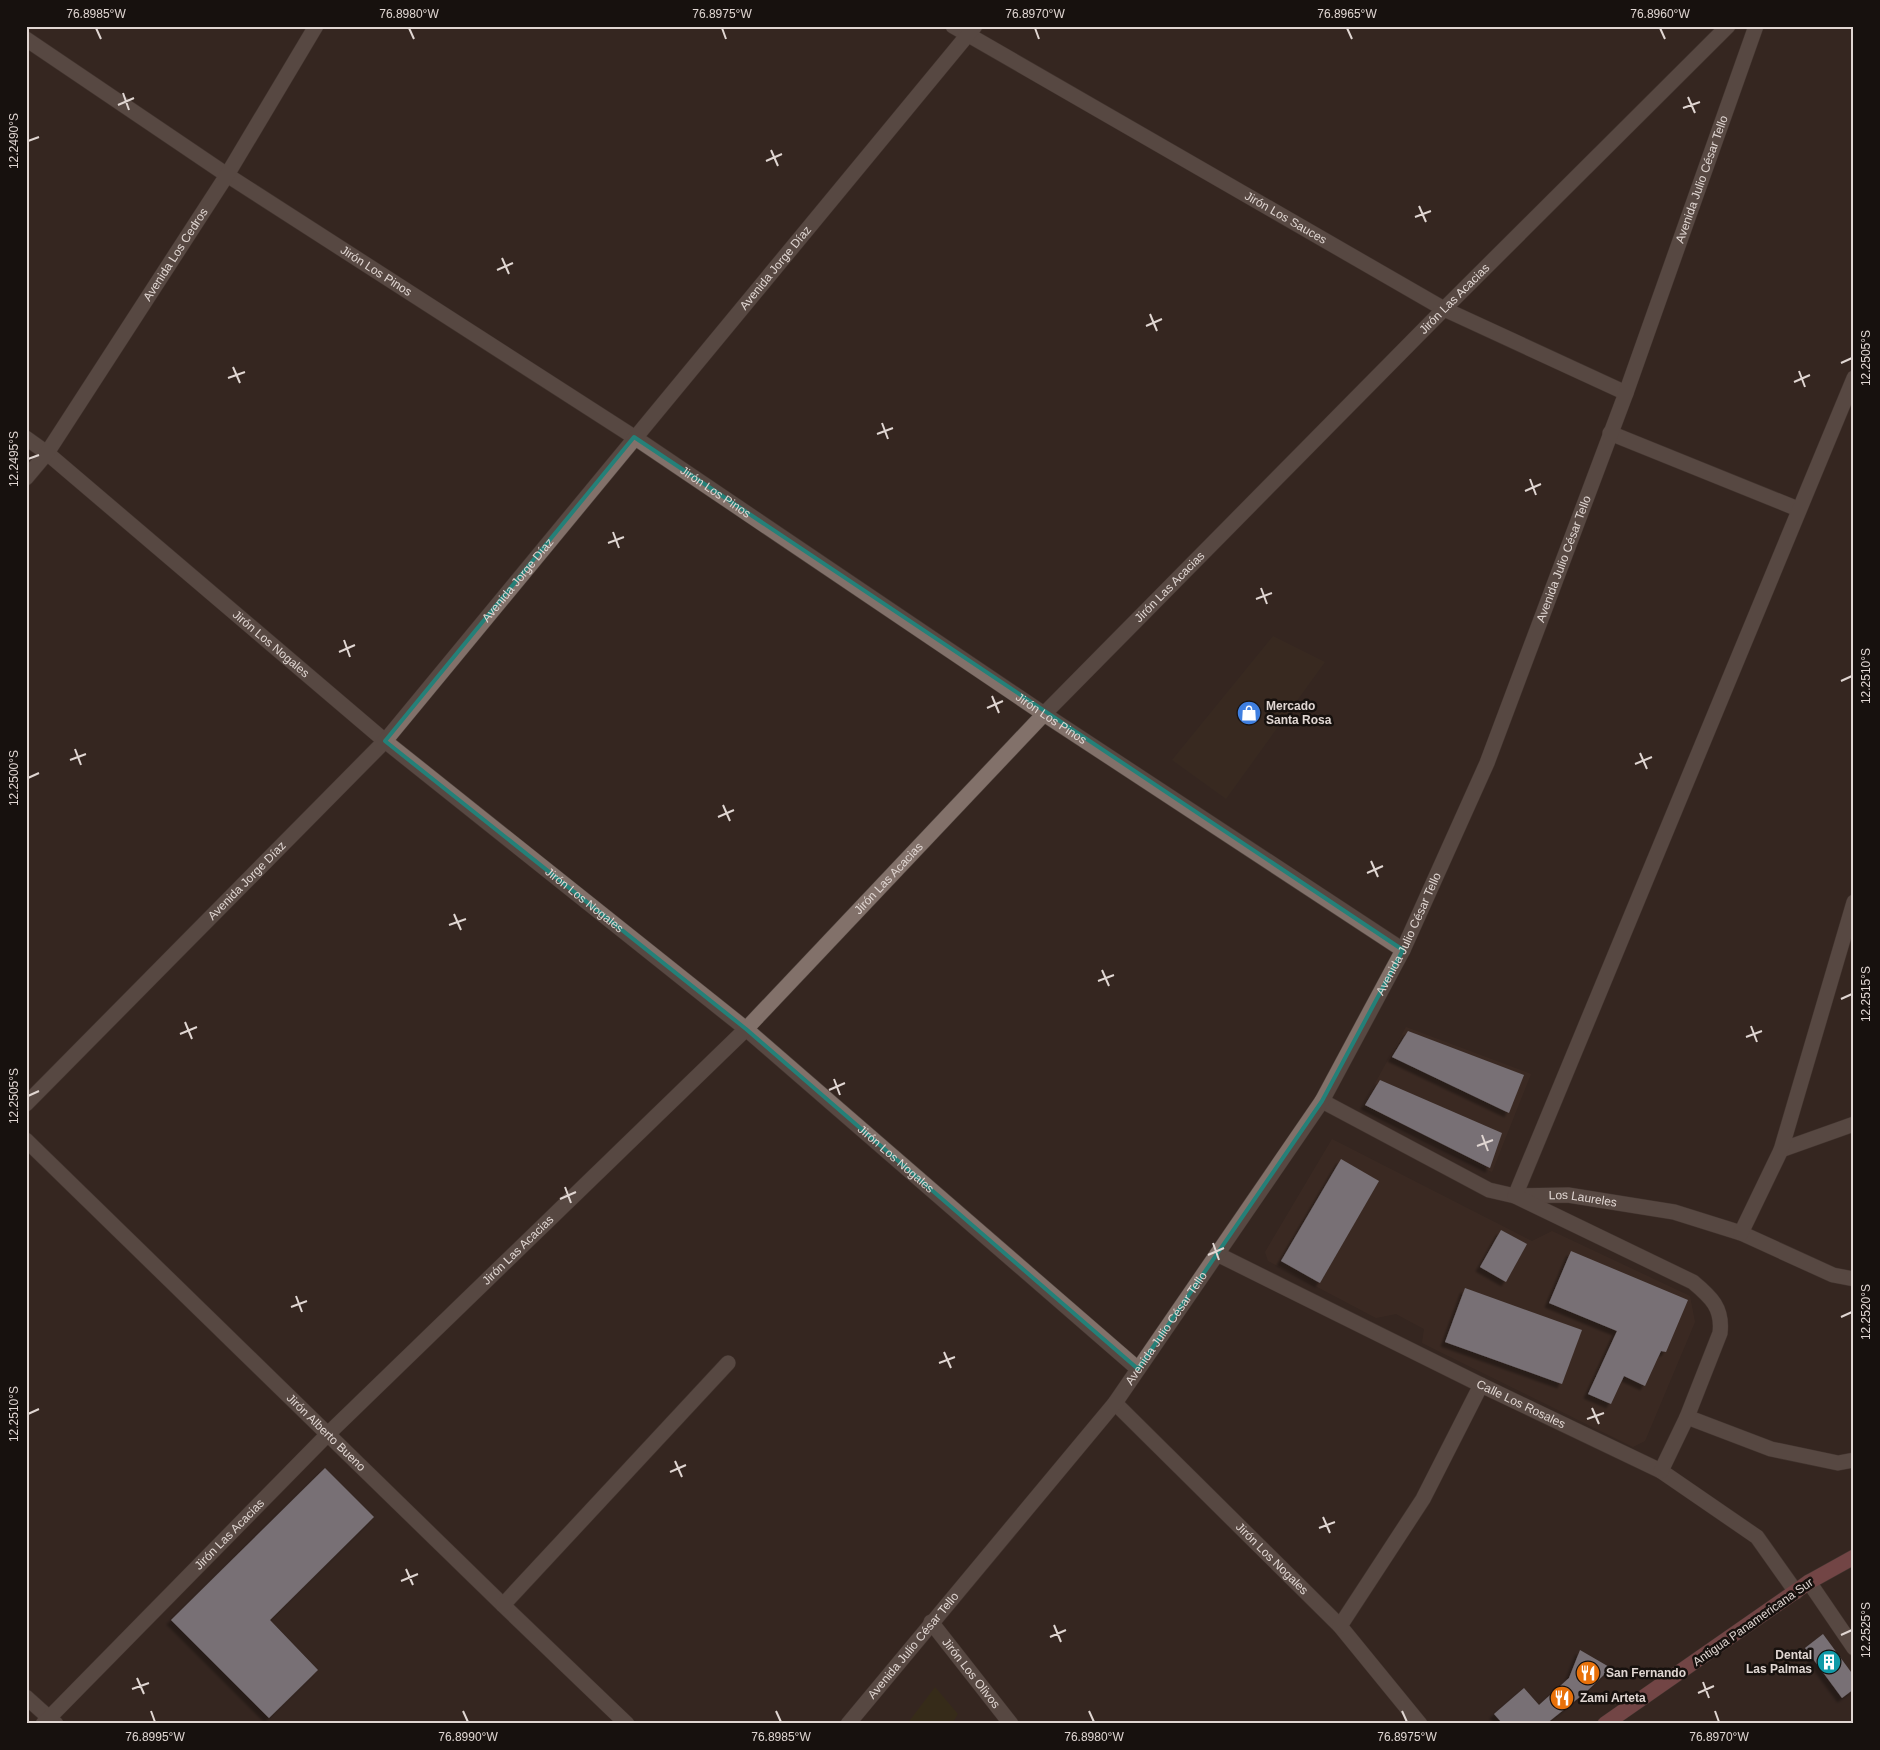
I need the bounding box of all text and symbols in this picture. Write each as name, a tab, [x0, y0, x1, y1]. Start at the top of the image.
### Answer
text: 76.8985°W	[66, 7, 126, 21]
text: 76.8980°W	[379, 7, 439, 21]
text: 76.8975°W	[692, 7, 752, 21]
text: 76.8970°W	[1005, 7, 1065, 21]
text: 76.8965°W	[1317, 7, 1377, 21]
text: 76.8960°W	[1630, 7, 1690, 21]
text: 12.2490°S	[7, 113, 21, 169]
street label: Avenida Julio César Tello	[1673, 113, 1731, 245]
street label: Jirón Los Sauces	[1242, 189, 1329, 247]
street label: Avenida Los Cedros	[140, 205, 211, 304]
street label: Avenida Jorge Díaz	[737, 223, 814, 313]
street label: Jirón Los Pinos	[338, 243, 414, 299]
street label: Jirón Las Acacias	[1416, 261, 1492, 337]
text: 12.2505°S	[1859, 330, 1873, 386]
text: 12.2495°S	[7, 431, 21, 487]
street label: Jirón Los Pinos	[677, 463, 753, 521]
street label: Avenida Julio César Tello	[1533, 493, 1594, 624]
street label: Avenida Jorge Díaz	[479, 535, 556, 625]
street label: Jirón Las Acacias	[1132, 549, 1207, 625]
street label: Jirón Los Nogales	[230, 607, 312, 680]
text: 12.2510°S	[1859, 648, 1873, 704]
street label: Jirón Los Pinos	[1013, 690, 1089, 747]
place label: Mercado Santa Rosa	[1266, 699, 1332, 727]
shop icon: Mercado Santa Rosa	[1236, 700, 1262, 726]
text: 12.2500°S	[7, 750, 21, 806]
street label: Avenida Jorge Díaz	[205, 839, 289, 923]
street label: Jirón Las Acacias	[851, 840, 926, 917]
street label: Jirón Los Nogales	[542, 865, 626, 936]
street label: Avenida Julio César Tello	[1373, 870, 1444, 998]
text: 12.2515°S	[1859, 966, 1873, 1022]
text: 12.2505°S	[7, 1068, 21, 1124]
street label: Jirón Los Nogales	[855, 1122, 937, 1196]
street label: Los Laureles	[1549, 1188, 1618, 1210]
street label: Jirón Las Acacias	[479, 1212, 556, 1288]
street label: Avenida Julio César Tello	[1122, 1269, 1210, 1388]
text: 12.2520°S	[1859, 1284, 1873, 1340]
street label: Calle Los Rosales	[1474, 1377, 1568, 1431]
text: 12.2510°S	[7, 1386, 21, 1442]
street label: Jirón Alberto Bueno	[284, 1391, 369, 1474]
street label: Jirón Las Acacias	[192, 1496, 267, 1573]
street label: Jirón Los Nogales	[1233, 1520, 1311, 1597]
street label: Antigua Panamericana Sur	[1690, 1575, 1816, 1669]
street label: Avenida Julio César Tello	[865, 1589, 962, 1702]
text: 12.2525°S	[1859, 1602, 1873, 1658]
street label: Jirón Los Olivos	[939, 1635, 1003, 1711]
place label: Dental Las Palmas	[1746, 1648, 1812, 1676]
building icon: Dental Las Palmas	[1816, 1649, 1842, 1675]
restaurant icon: San Fernando	[1575, 1660, 1601, 1686]
place label: San Fernando	[1606, 1666, 1686, 1680]
restaurant icon: Zami Arteta	[1549, 1685, 1575, 1711]
place label: Zami Arteta	[1580, 1691, 1646, 1705]
text: 76.8995°W	[125, 1730, 185, 1744]
text: 76.8990°W	[438, 1730, 498, 1744]
text: 76.8985°W	[751, 1730, 811, 1744]
text: 76.8980°W	[1064, 1730, 1124, 1744]
text: 76.8975°W	[1377, 1730, 1437, 1744]
text: 76.8970°W	[1689, 1730, 1749, 1744]

